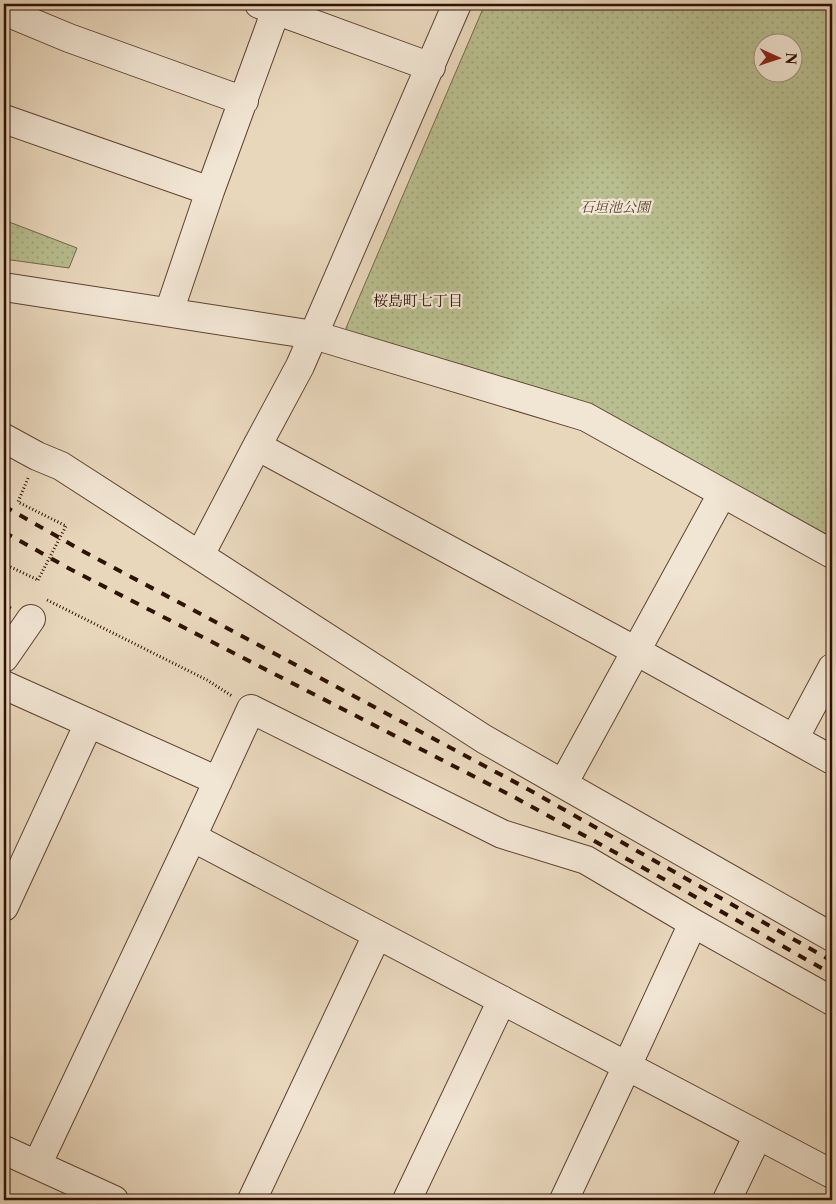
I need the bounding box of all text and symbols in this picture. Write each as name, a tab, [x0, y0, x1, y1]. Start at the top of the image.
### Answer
north arrow	[754, 32, 804, 82]
text: N	[782, 52, 800, 65]
park label: 石垣池公園	[580, 198, 652, 216]
district label: 桜島町七丁目	[373, 291, 463, 310]

